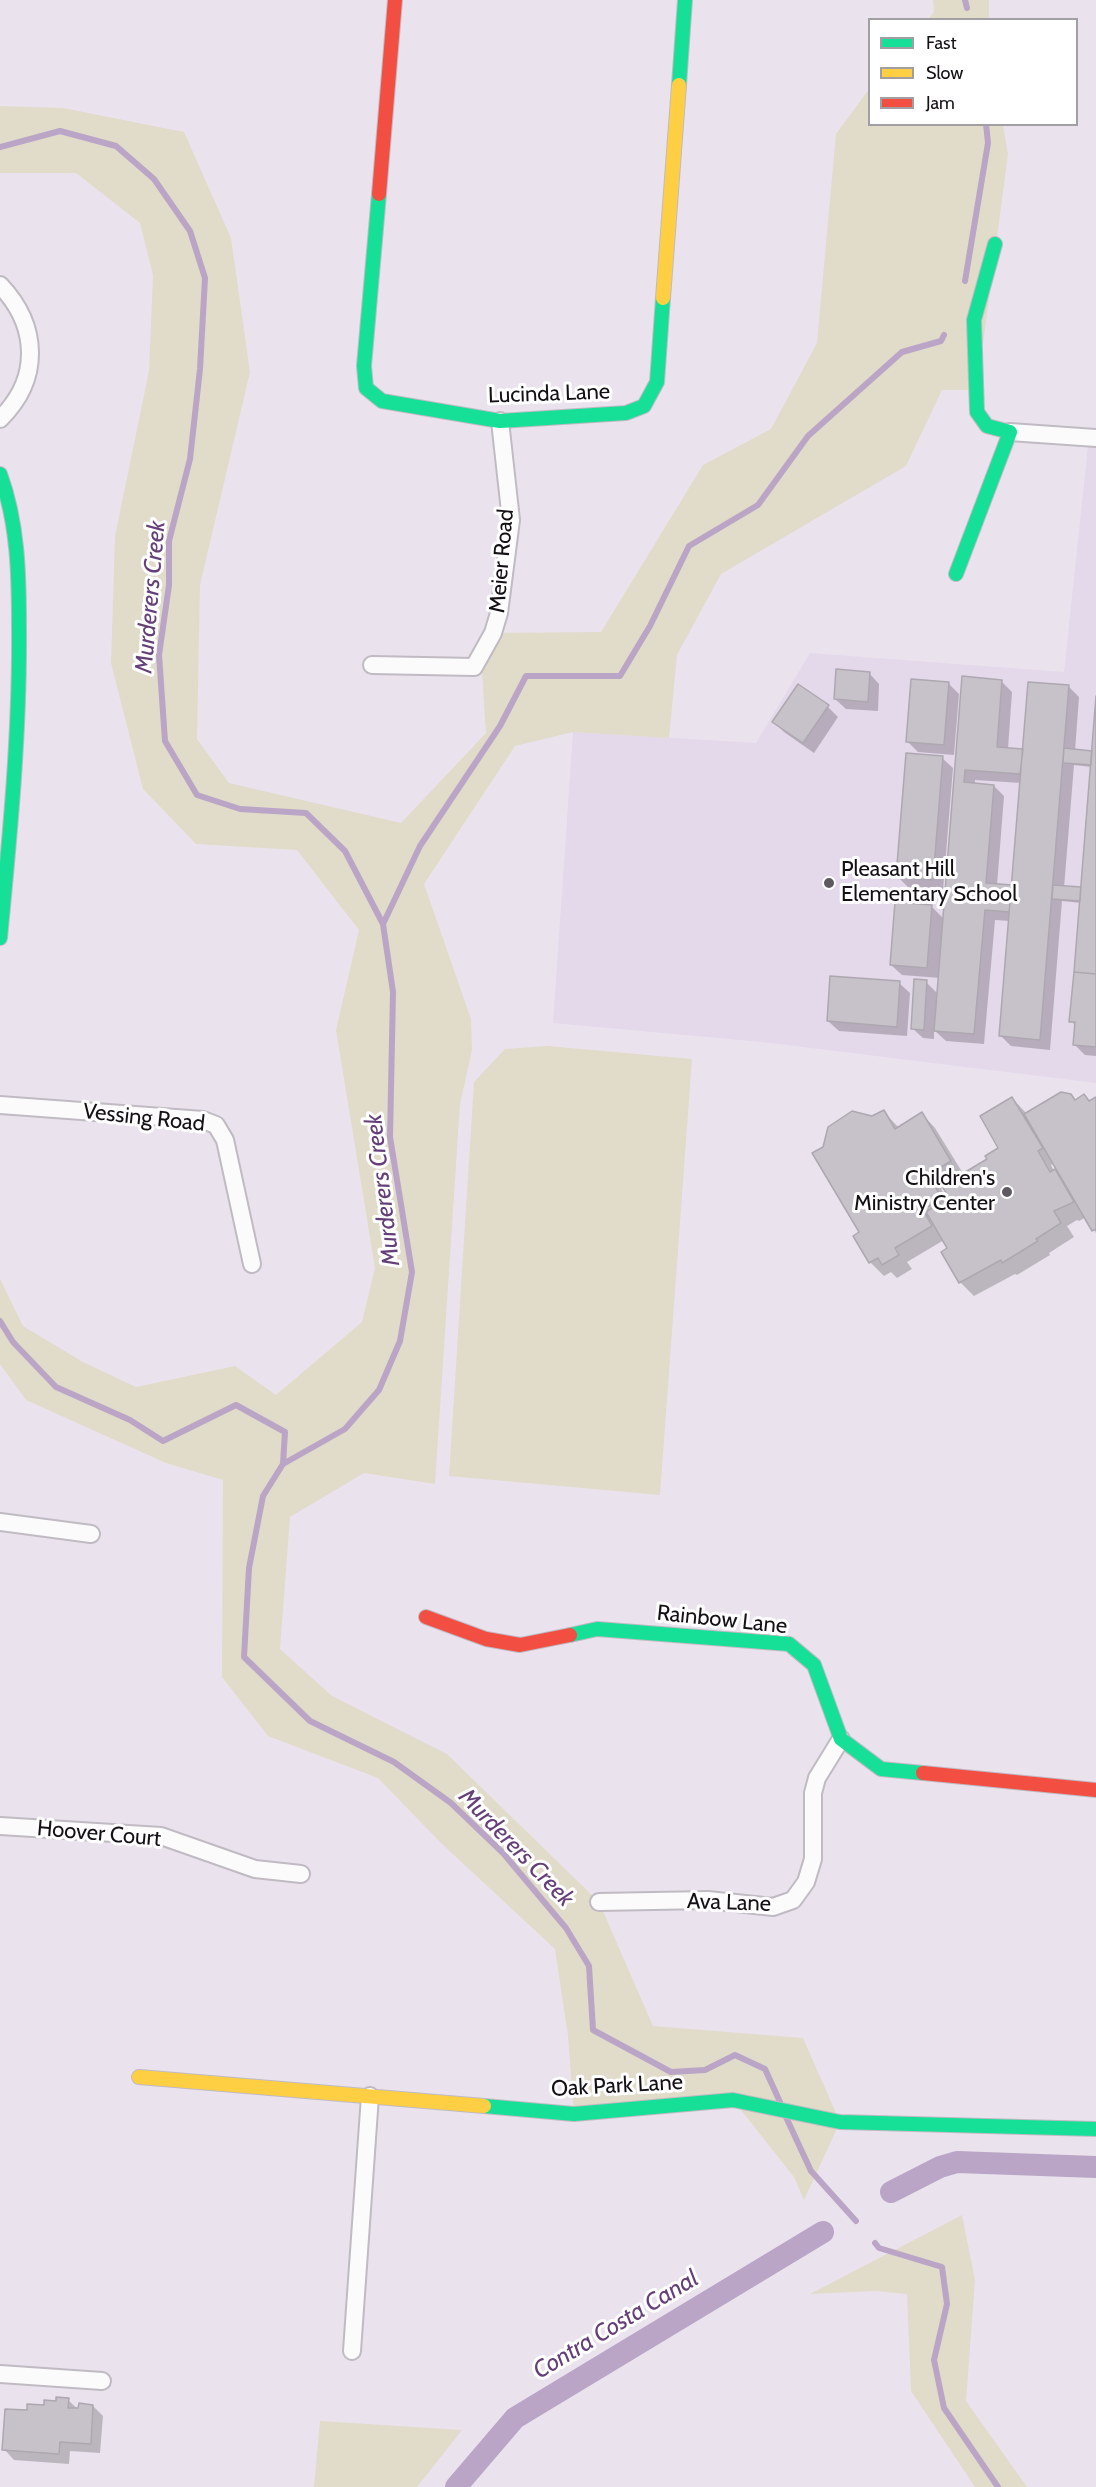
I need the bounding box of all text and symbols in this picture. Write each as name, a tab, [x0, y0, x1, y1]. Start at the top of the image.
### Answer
legend	[868, 18, 1078, 126]
text: Fast	[926, 32, 957, 54]
text: Slow	[926, 62, 963, 84]
text: Jam	[926, 92, 955, 114]
street label: Lucinda Lane	[487, 379, 611, 409]
street label: Meier Road	[484, 508, 520, 614]
water label: Murderers Creek	[130, 520, 172, 674]
place label: Pleasant Hill Elementary School	[841, 857, 1017, 908]
marker: Pleasant Hill Elementary School	[822, 876, 836, 890]
street label: Vessing Road	[82, 1098, 206, 1138]
water label: Murderers Creek	[359, 1112, 407, 1268]
place label: Children's Ministry Center	[854, 1166, 995, 1218]
marker: Children's Ministry Center	[1000, 1185, 1014, 1199]
street label: Rainbow Lane	[656, 1600, 788, 1640]
water label: Murderers Creek	[452, 1783, 580, 1913]
street label: Hoover Court	[36, 1815, 162, 1853]
street label: Ava Lane	[687, 1888, 771, 1918]
street label: Oak Park Lane	[550, 2069, 684, 2103]
water label: Contra Costa Canal	[528, 2264, 704, 2386]

